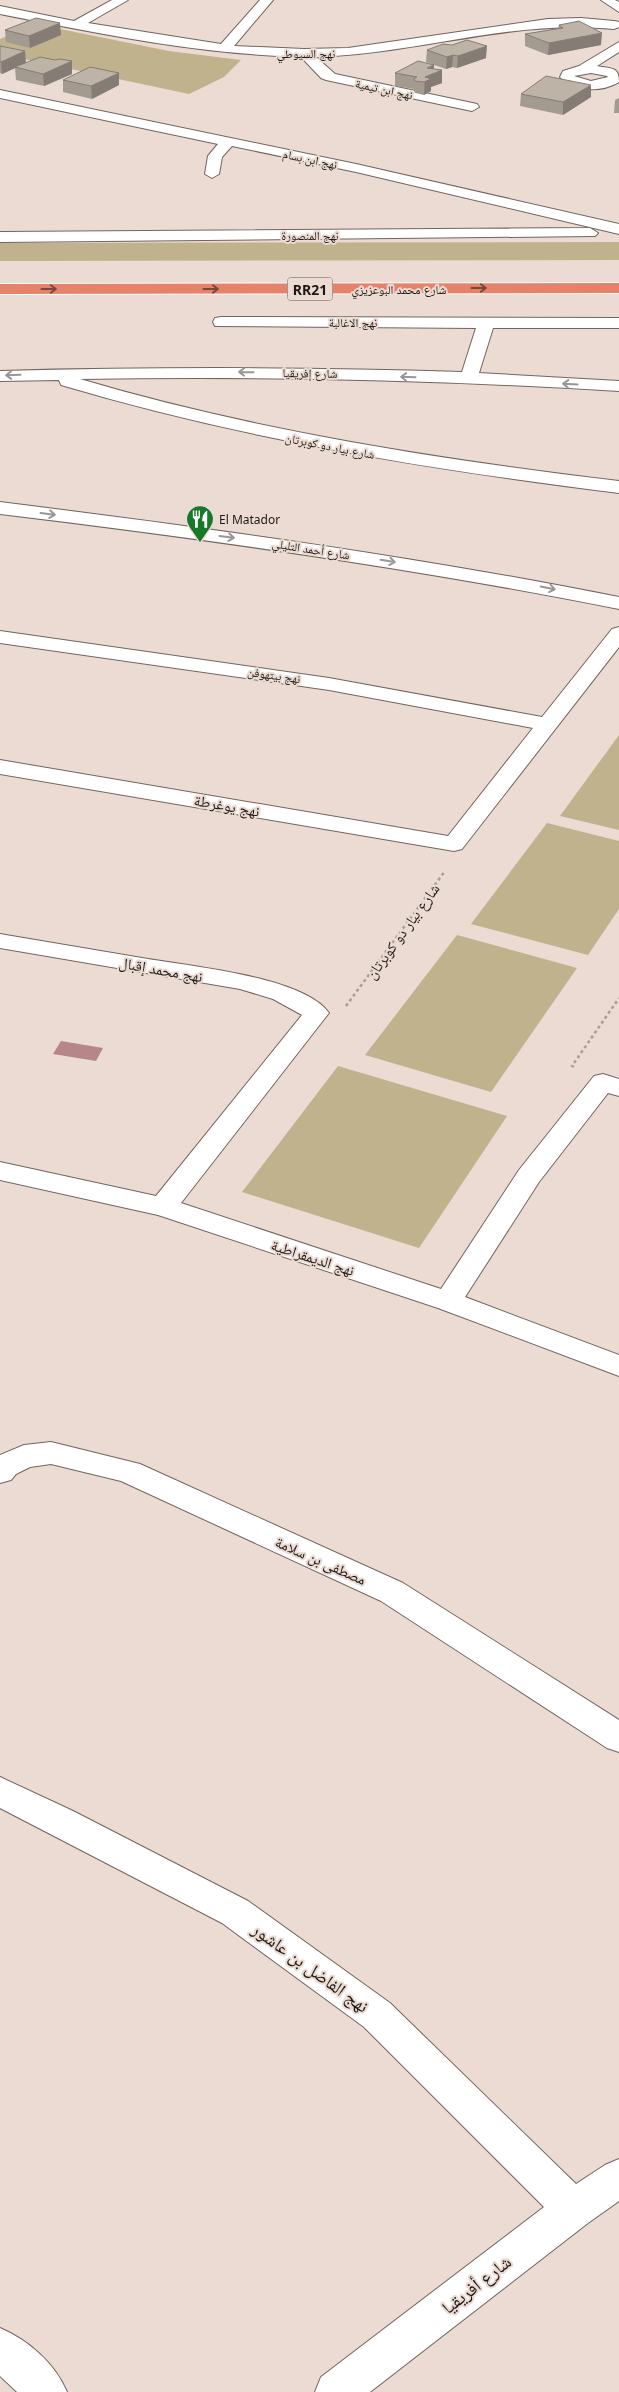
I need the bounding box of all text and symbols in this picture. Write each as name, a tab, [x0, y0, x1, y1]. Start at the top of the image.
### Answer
street label: نهج السيوطي	[277, 45, 335, 64]
street label: نهج ابن تيمية	[354, 75, 414, 103]
street label: نهج ابن بسام	[281, 145, 339, 173]
street label: نهج المنصورة	[281, 227, 339, 244]
road number: RR21	[288, 278, 332, 300]
street label: شارع محمد البوعزيزي	[352, 281, 447, 300]
one-way arrow	[470, 283, 486, 293]
one-way arrow	[40, 284, 56, 294]
one-way arrow	[202, 284, 219, 294]
street label: نهج الاغالبة	[329, 314, 377, 331]
street label: شارع إفريقيا	[282, 364, 338, 382]
one-way arrow	[238, 368, 254, 377]
one-way arrow	[5, 370, 22, 380]
one-way arrow	[400, 372, 416, 381]
one-way arrow	[563, 379, 579, 388]
street label: شارع بيار دو كوبرتان	[284, 429, 376, 463]
restaurant icon: El Matador	[185, 504, 215, 543]
one-way arrow	[40, 509, 56, 519]
place label: El Matador	[219, 511, 280, 528]
one-way arrow	[219, 532, 235, 542]
street label: شارع أحمد التليلي	[271, 534, 351, 566]
one-way arrow	[379, 557, 395, 567]
one-way arrow	[539, 584, 555, 594]
street label: نهج بيتهوفن	[246, 663, 302, 687]
street label: نهج يوغرطة	[192, 789, 261, 822]
street label: شارع بيار دو كوبرتان	[360, 879, 444, 983]
street label: نهج محمد إقبال	[117, 952, 204, 987]
street label: نهج الديمقراطية	[268, 1234, 357, 1281]
street label: مصطفى بن سلامة	[272, 1531, 370, 1590]
street label: نهج الفاضل بن عاشور	[246, 1916, 374, 2018]
street label: شارع أفريقيا	[436, 2249, 516, 2319]

